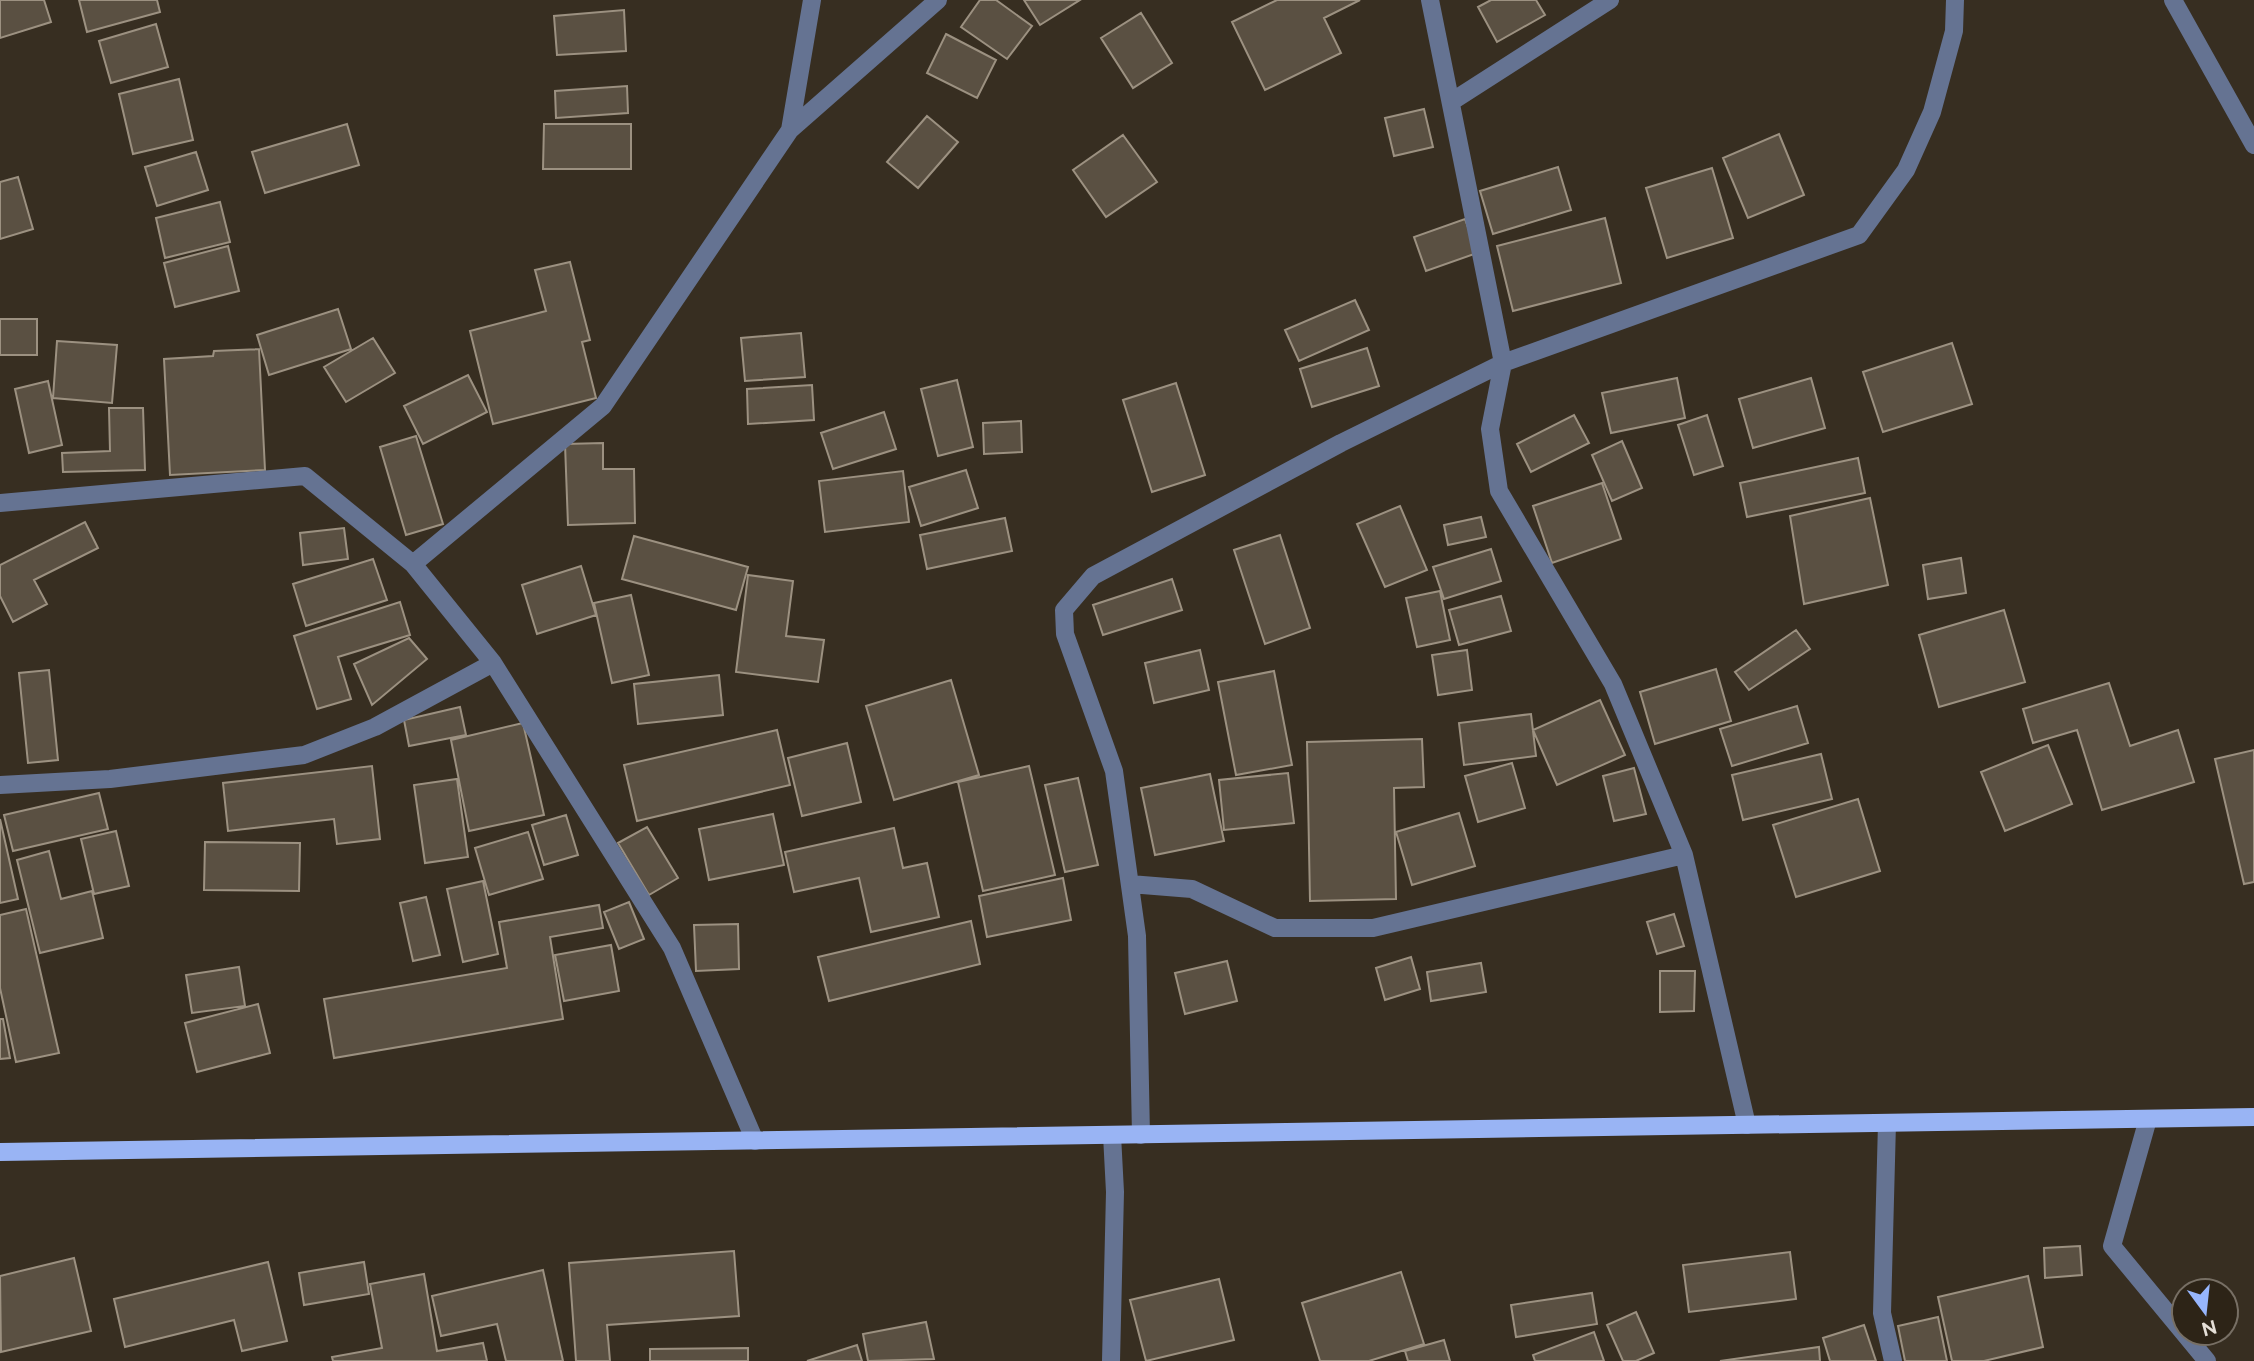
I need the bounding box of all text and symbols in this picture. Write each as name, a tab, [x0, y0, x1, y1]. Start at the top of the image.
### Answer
north arrow	[2170, 1277, 2240, 1347]
text: N	[2200, 1316, 2219, 1341]

